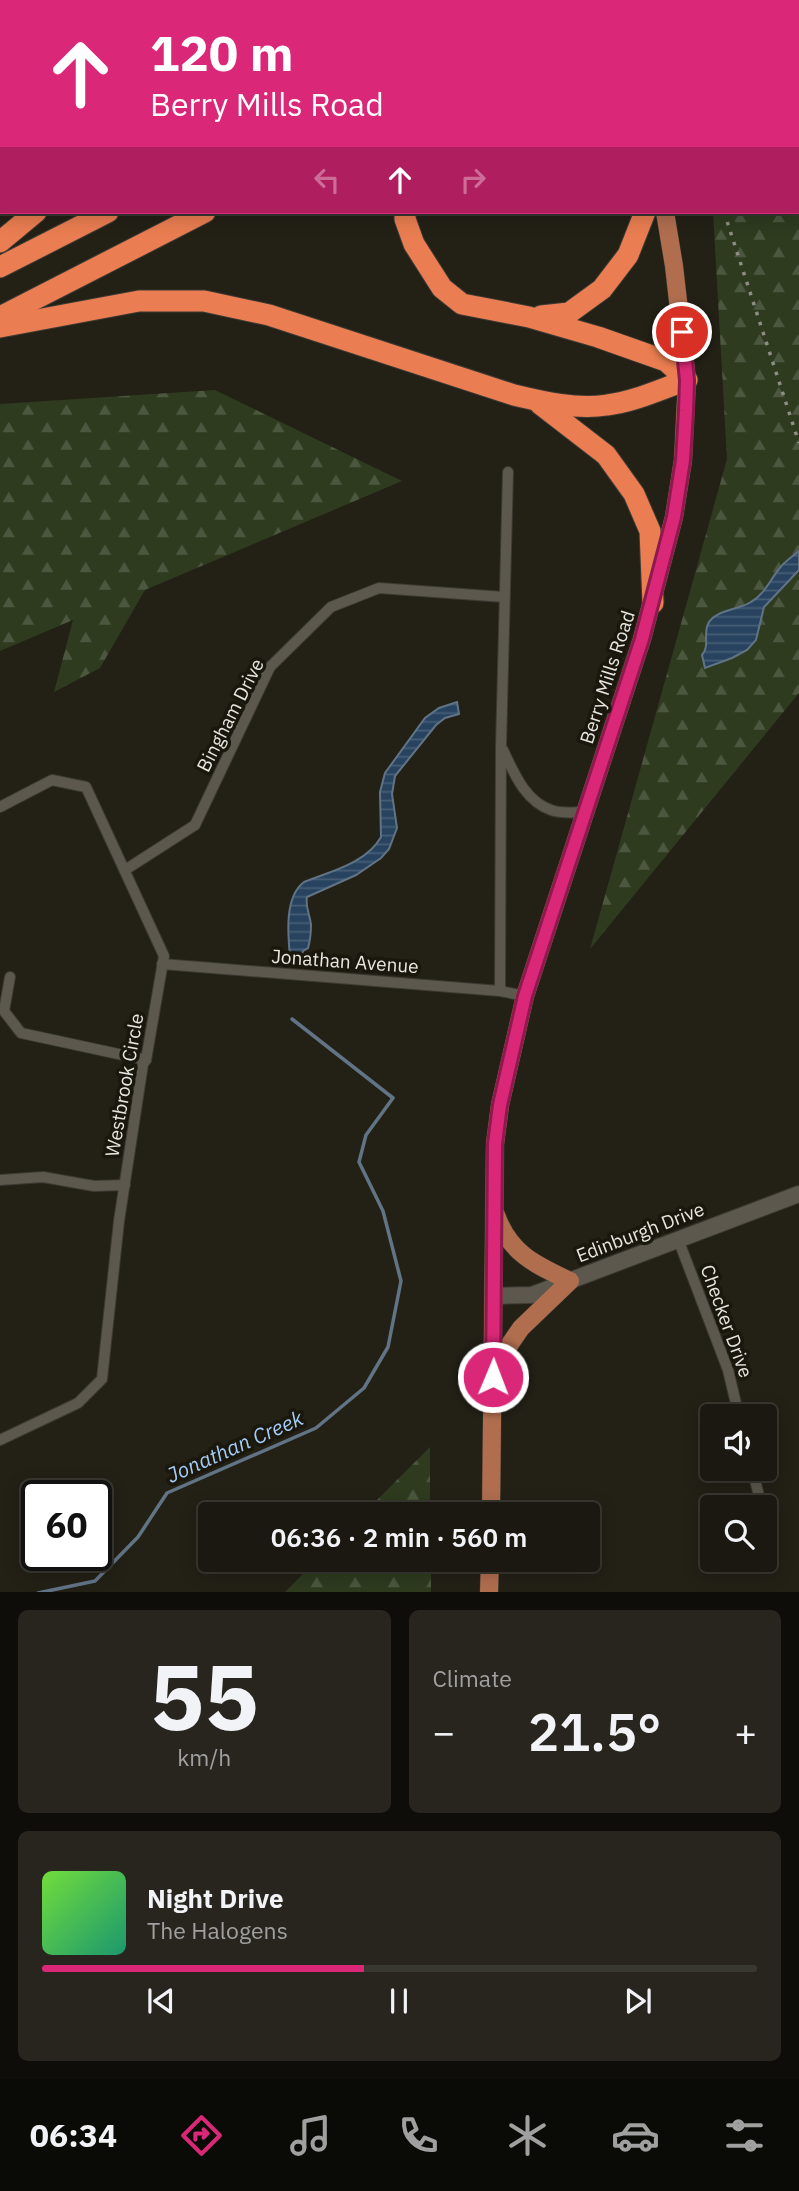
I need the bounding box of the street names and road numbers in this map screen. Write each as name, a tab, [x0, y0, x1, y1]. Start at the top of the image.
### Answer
street label: Berry Mills Road	[574, 607, 640, 747]
street label: Bingham Drive	[191, 654, 269, 776]
street label: Jonathan Avenue	[271, 944, 419, 978]
street label: Westbrook Circle	[100, 1011, 148, 1159]
street label: Edinburgh Drive	[573, 1197, 707, 1267]
street label: Checker Drive	[695, 1261, 759, 1381]

